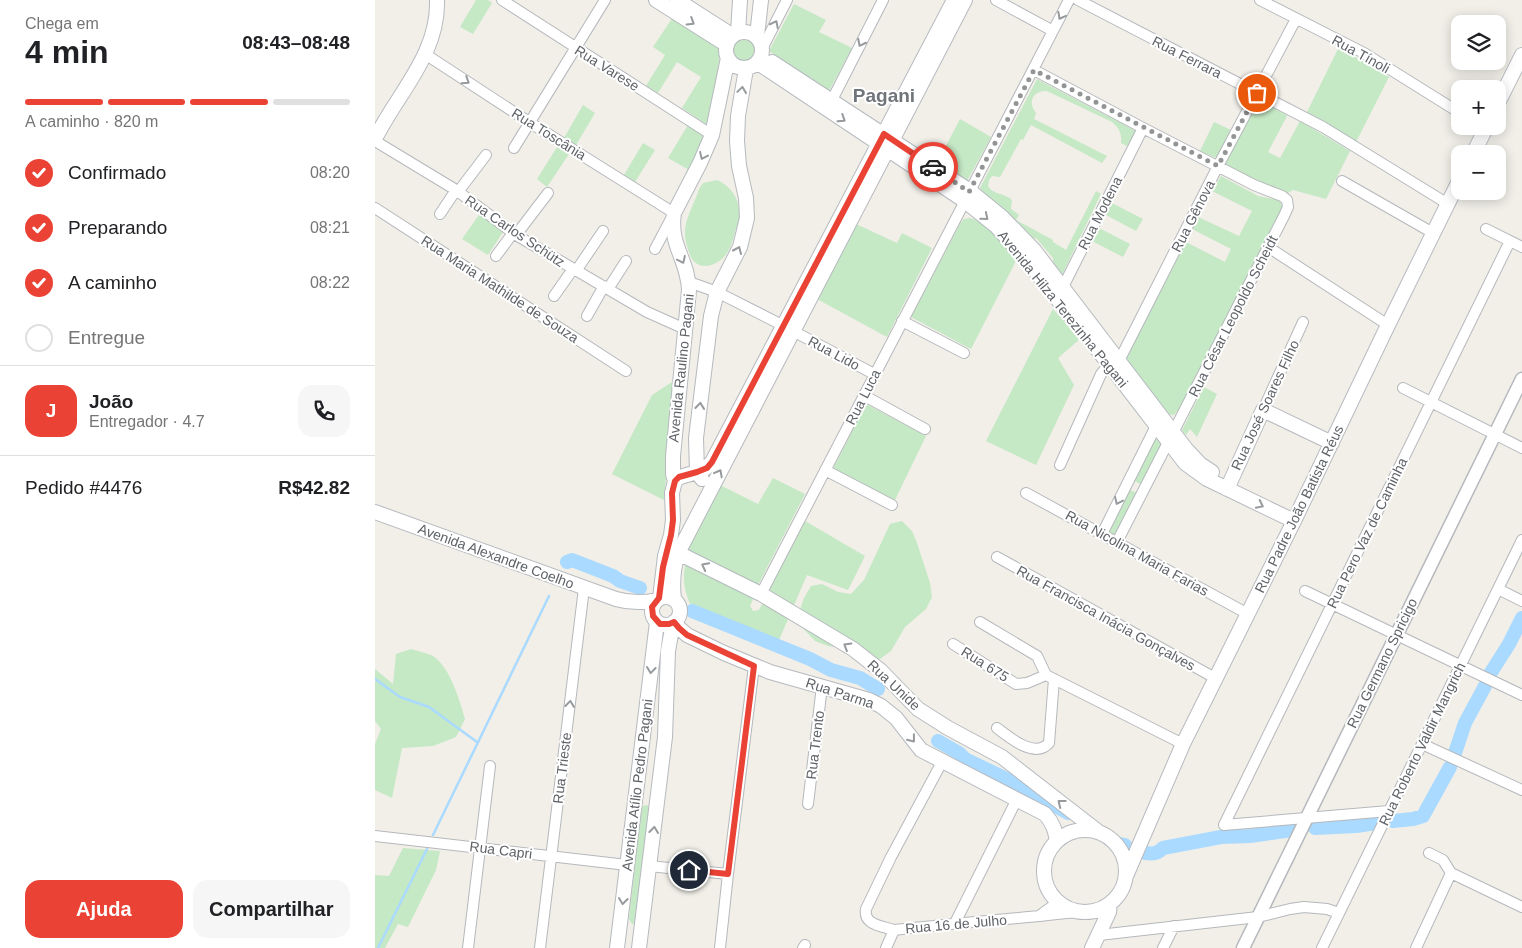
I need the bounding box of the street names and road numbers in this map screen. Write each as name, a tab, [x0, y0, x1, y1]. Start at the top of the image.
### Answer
street label: Rua Tínoli	[1329, 32, 1393, 76]
street label: Rua Ferrara	[1150, 33, 1224, 81]
street label: Rua Varese	[572, 42, 642, 94]
street label: Rua Toscânia	[509, 105, 589, 163]
street label: Rua Modena	[1075, 173, 1125, 252]
street label: Rua Gênova	[1168, 177, 1218, 255]
street label: Rua Carlos Schütz	[462, 192, 568, 270]
street label: Avenida Hilza Terezinha Pagani	[995, 227, 1131, 391]
street label: Rua Maria Mathilde de Souza	[418, 232, 582, 346]
street label: Rua César Leopoldo Scheidt	[1185, 233, 1281, 399]
street label: Avenida Raulino Pagani	[665, 293, 697, 443]
street label: Rua Lido	[806, 333, 863, 373]
street label: Rua José Soares Filho	[1228, 337, 1302, 473]
street label: Rua Luca	[842, 366, 884, 427]
street label: Rua Padre João Batista Réus	[1251, 423, 1347, 595]
street label: Rua Pero Vaz de Caminha	[1324, 455, 1411, 611]
street label: Rua Nicolina Maria Farias	[1063, 507, 1211, 599]
street label: Avenida Alexandre Coelho	[416, 520, 576, 592]
street label: Rua Francisca Inácia Gonçalves	[1014, 562, 1198, 674]
street label: Rua Germano Spricigo	[1344, 595, 1420, 731]
street label: Rua 675	[958, 643, 1012, 685]
street label: Rua Unide	[864, 657, 924, 714]
street label: Rua Roberto Valdir Mangrich	[1375, 660, 1469, 828]
street label: Rua Parma	[804, 674, 876, 712]
street label: Avenida Atílio Pedro Pagani	[618, 698, 656, 872]
street label: Rua Trento	[803, 709, 827, 780]
street label: Rua Trieste	[550, 731, 574, 805]
street label: Rua Capri	[469, 838, 533, 862]
street label: Rua 16 de Julho	[905, 912, 1008, 936]

